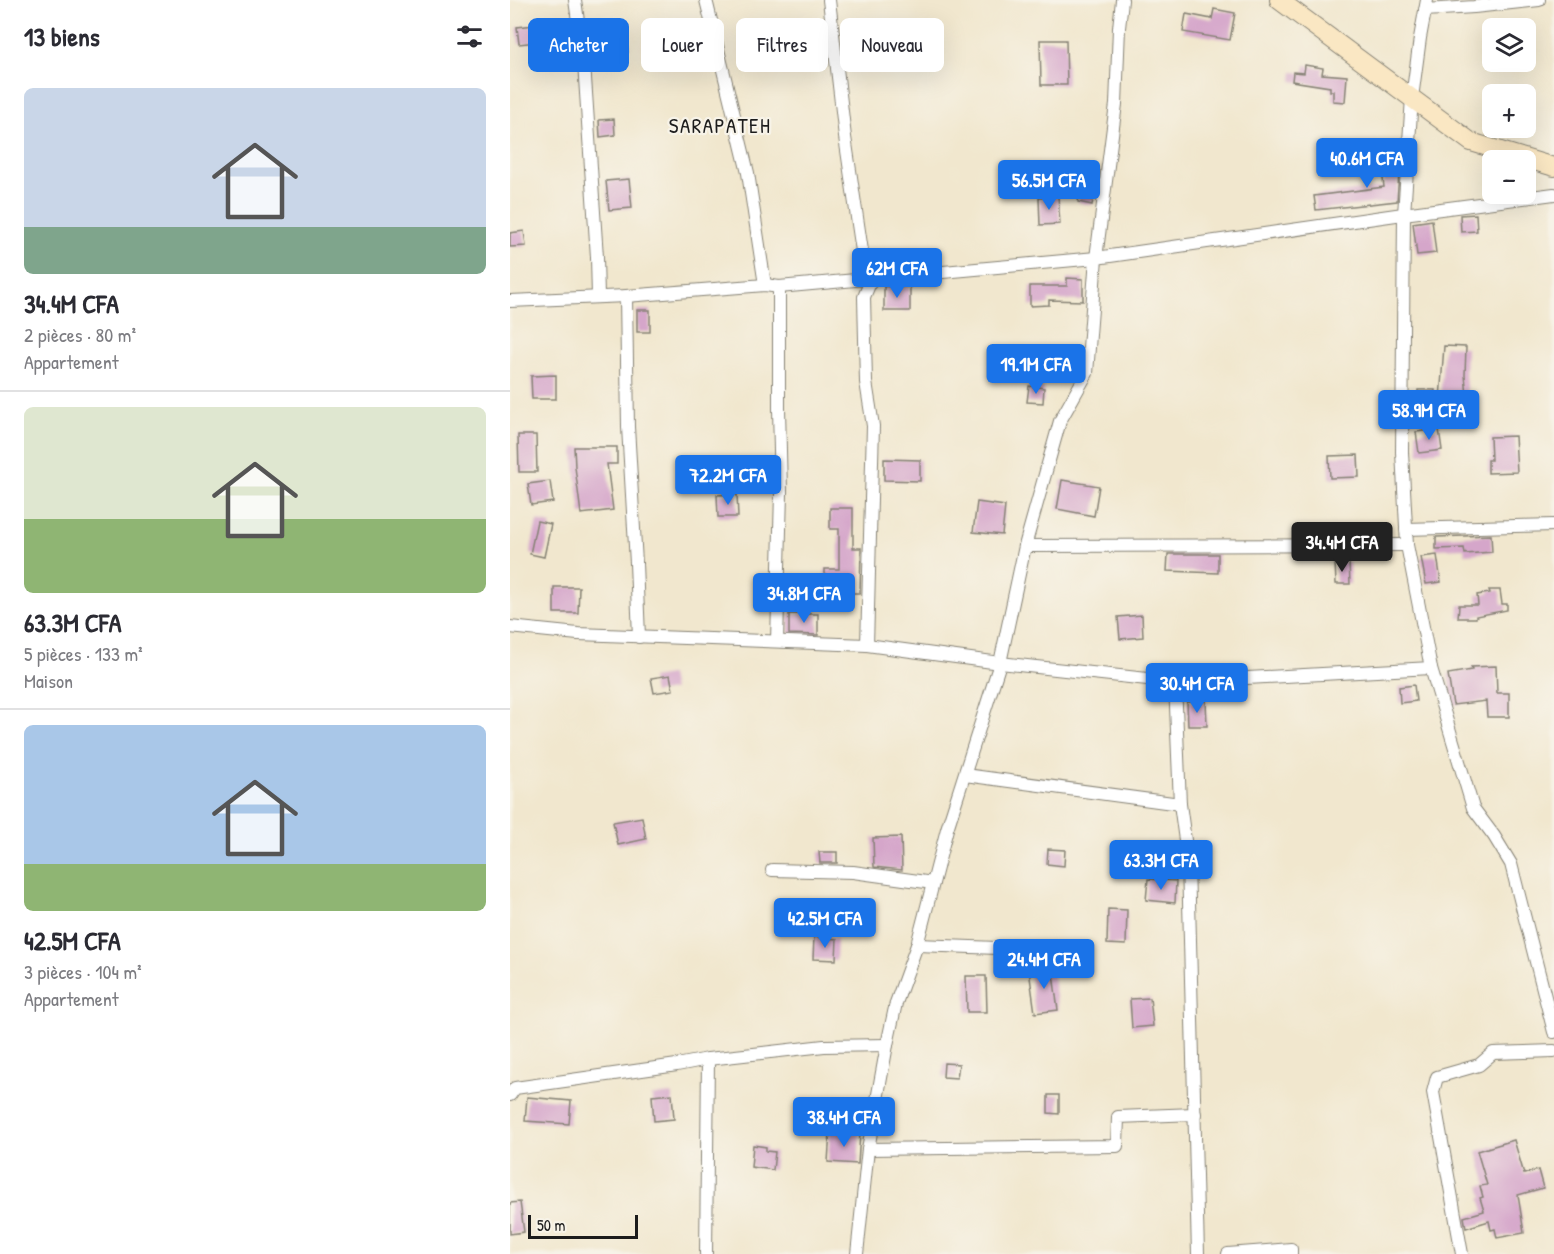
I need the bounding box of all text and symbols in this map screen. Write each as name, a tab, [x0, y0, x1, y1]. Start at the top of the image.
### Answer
chip: Acheter	[528, 18, 629, 72]
chip: Louer	[641, 18, 724, 72]
chip: Filtres	[736, 18, 828, 72]
chip: Nouveau	[840, 18, 944, 72]
map controls	[1482, 18, 1536, 204]
button: layers	[1482, 18, 1536, 72]
text: 13 biens	[24, 19, 100, 54]
icon: filters	[453, 20, 486, 53]
button: +	[1482, 84, 1536, 138]
district label: SARAPATEH	[669, 111, 771, 140]
icon: home	[201, 127, 309, 235]
pin: 40.6M CFA	[1298, 138, 1436, 189]
text: 40.6M CFA	[1330, 144, 1404, 171]
button: −	[1482, 150, 1536, 204]
pin: 56.5M CFA	[980, 160, 1118, 211]
text: 56.5M CFA	[1012, 166, 1086, 193]
pin: 62M CFA	[842, 248, 952, 299]
text: 62M CFA	[866, 254, 928, 281]
text: 34.4M CFA	[24, 286, 119, 321]
text: 2 pièces · 80 m²	[24, 321, 136, 348]
pin: 19.1M CFA	[967, 344, 1105, 395]
text: Appartement	[24, 348, 119, 375]
text: 19.1M CFA	[1001, 350, 1071, 377]
pin: 58.9M CFA	[1360, 390, 1498, 441]
text: 58.9M CFA	[1392, 396, 1466, 423]
icon: home	[201, 446, 309, 554]
pin: 72.2M CFA	[659, 455, 797, 506]
text: 72.2M CFA	[689, 461, 767, 488]
pin: 34.4M CFA	[1273, 522, 1411, 573]
text: 34.4M CFA	[1306, 528, 1378, 555]
pin: 34.8M CFA	[735, 573, 873, 624]
text: 34.8M CFA	[767, 579, 841, 606]
text: 63.3M CFA	[24, 605, 121, 640]
text: 5 pièces · 133 m²	[24, 640, 143, 667]
pin: 30.4M CFA	[1128, 663, 1266, 714]
text: Maison	[24, 667, 73, 694]
text: 30.4M CFA	[1160, 669, 1234, 696]
icon: home	[201, 764, 309, 872]
pin: 63.3M CFA	[1092, 840, 1230, 891]
text: 63.3M CFA	[1124, 846, 1198, 873]
pin: 42.5M CFA	[756, 898, 894, 949]
text: 42.5M CFA	[788, 904, 862, 931]
text: 42.5M CFA	[24, 923, 121, 958]
pin: 24.4M CFA	[975, 939, 1113, 990]
text: 24.4M CFA	[1007, 945, 1081, 972]
text: 3 pièces · 104 m²	[24, 958, 142, 985]
text: Appartement	[24, 985, 119, 1012]
pin: 38.4M CFA	[775, 1097, 913, 1148]
text: 38.4M CFA	[807, 1103, 881, 1130]
scale bar	[528, 1212, 638, 1240]
text: 50 m	[537, 1214, 566, 1236]

